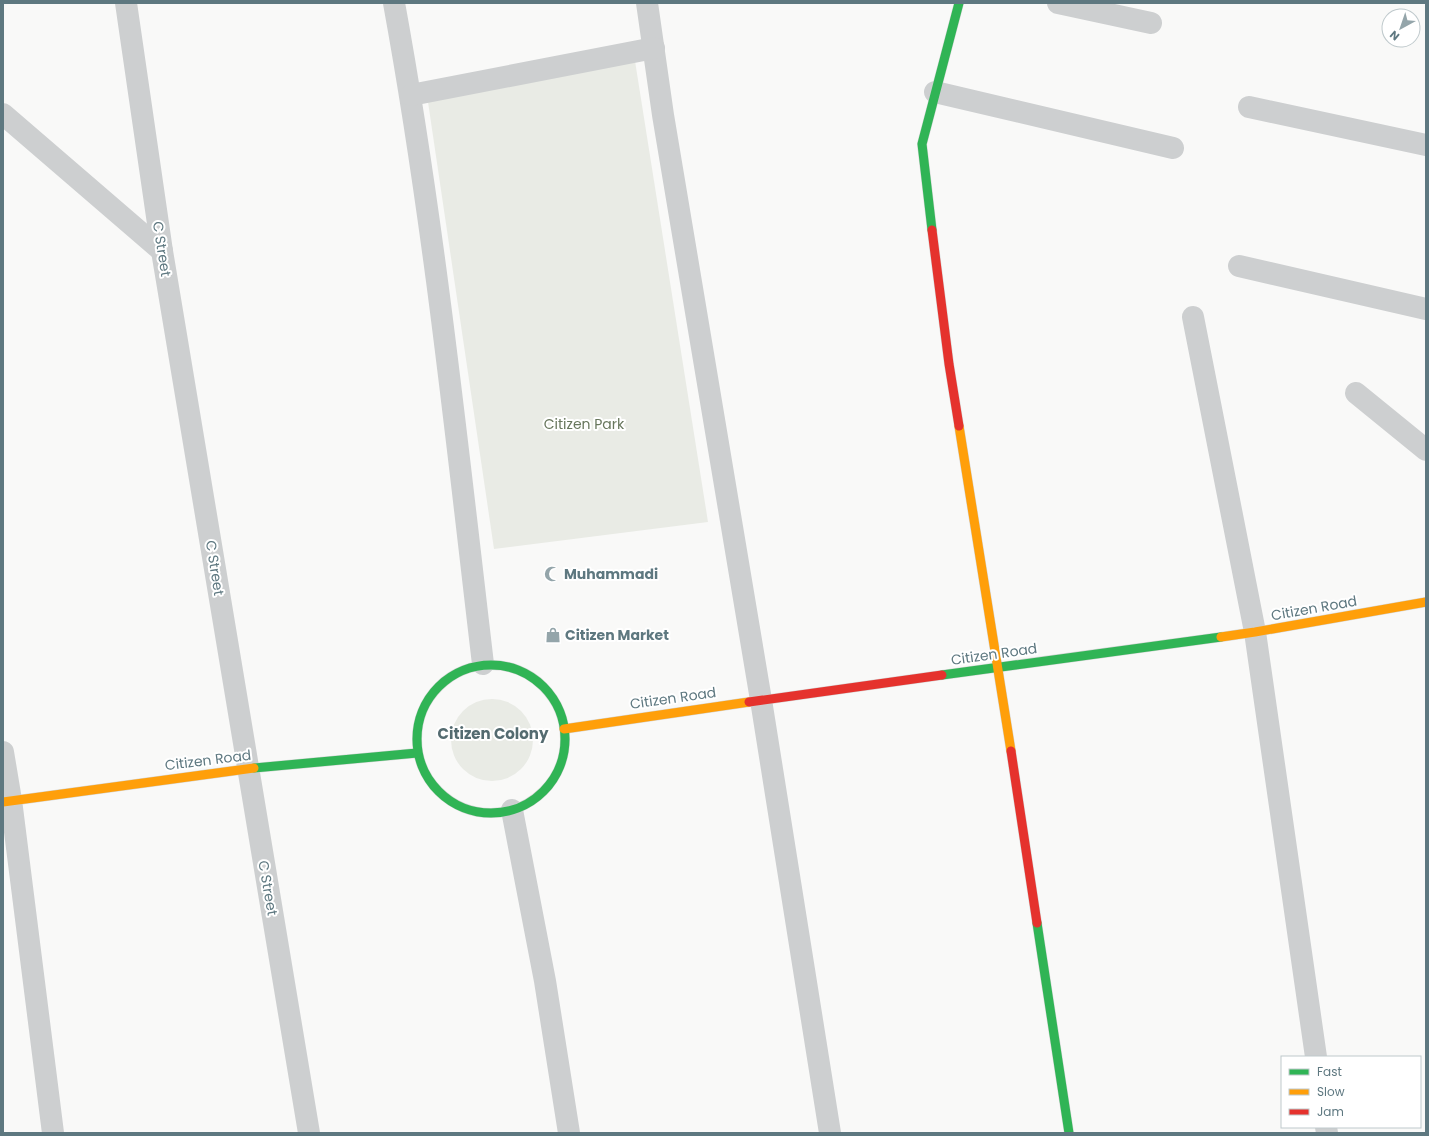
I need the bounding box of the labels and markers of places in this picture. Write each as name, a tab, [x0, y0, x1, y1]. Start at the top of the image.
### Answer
place label: Muhammadi	[564, 564, 658, 584]
mosque icon: Muhammadi	[543, 565, 561, 583]
place label: Citizen Market	[565, 625, 669, 645]
shop icon: Citizen Market	[544, 626, 562, 644]

